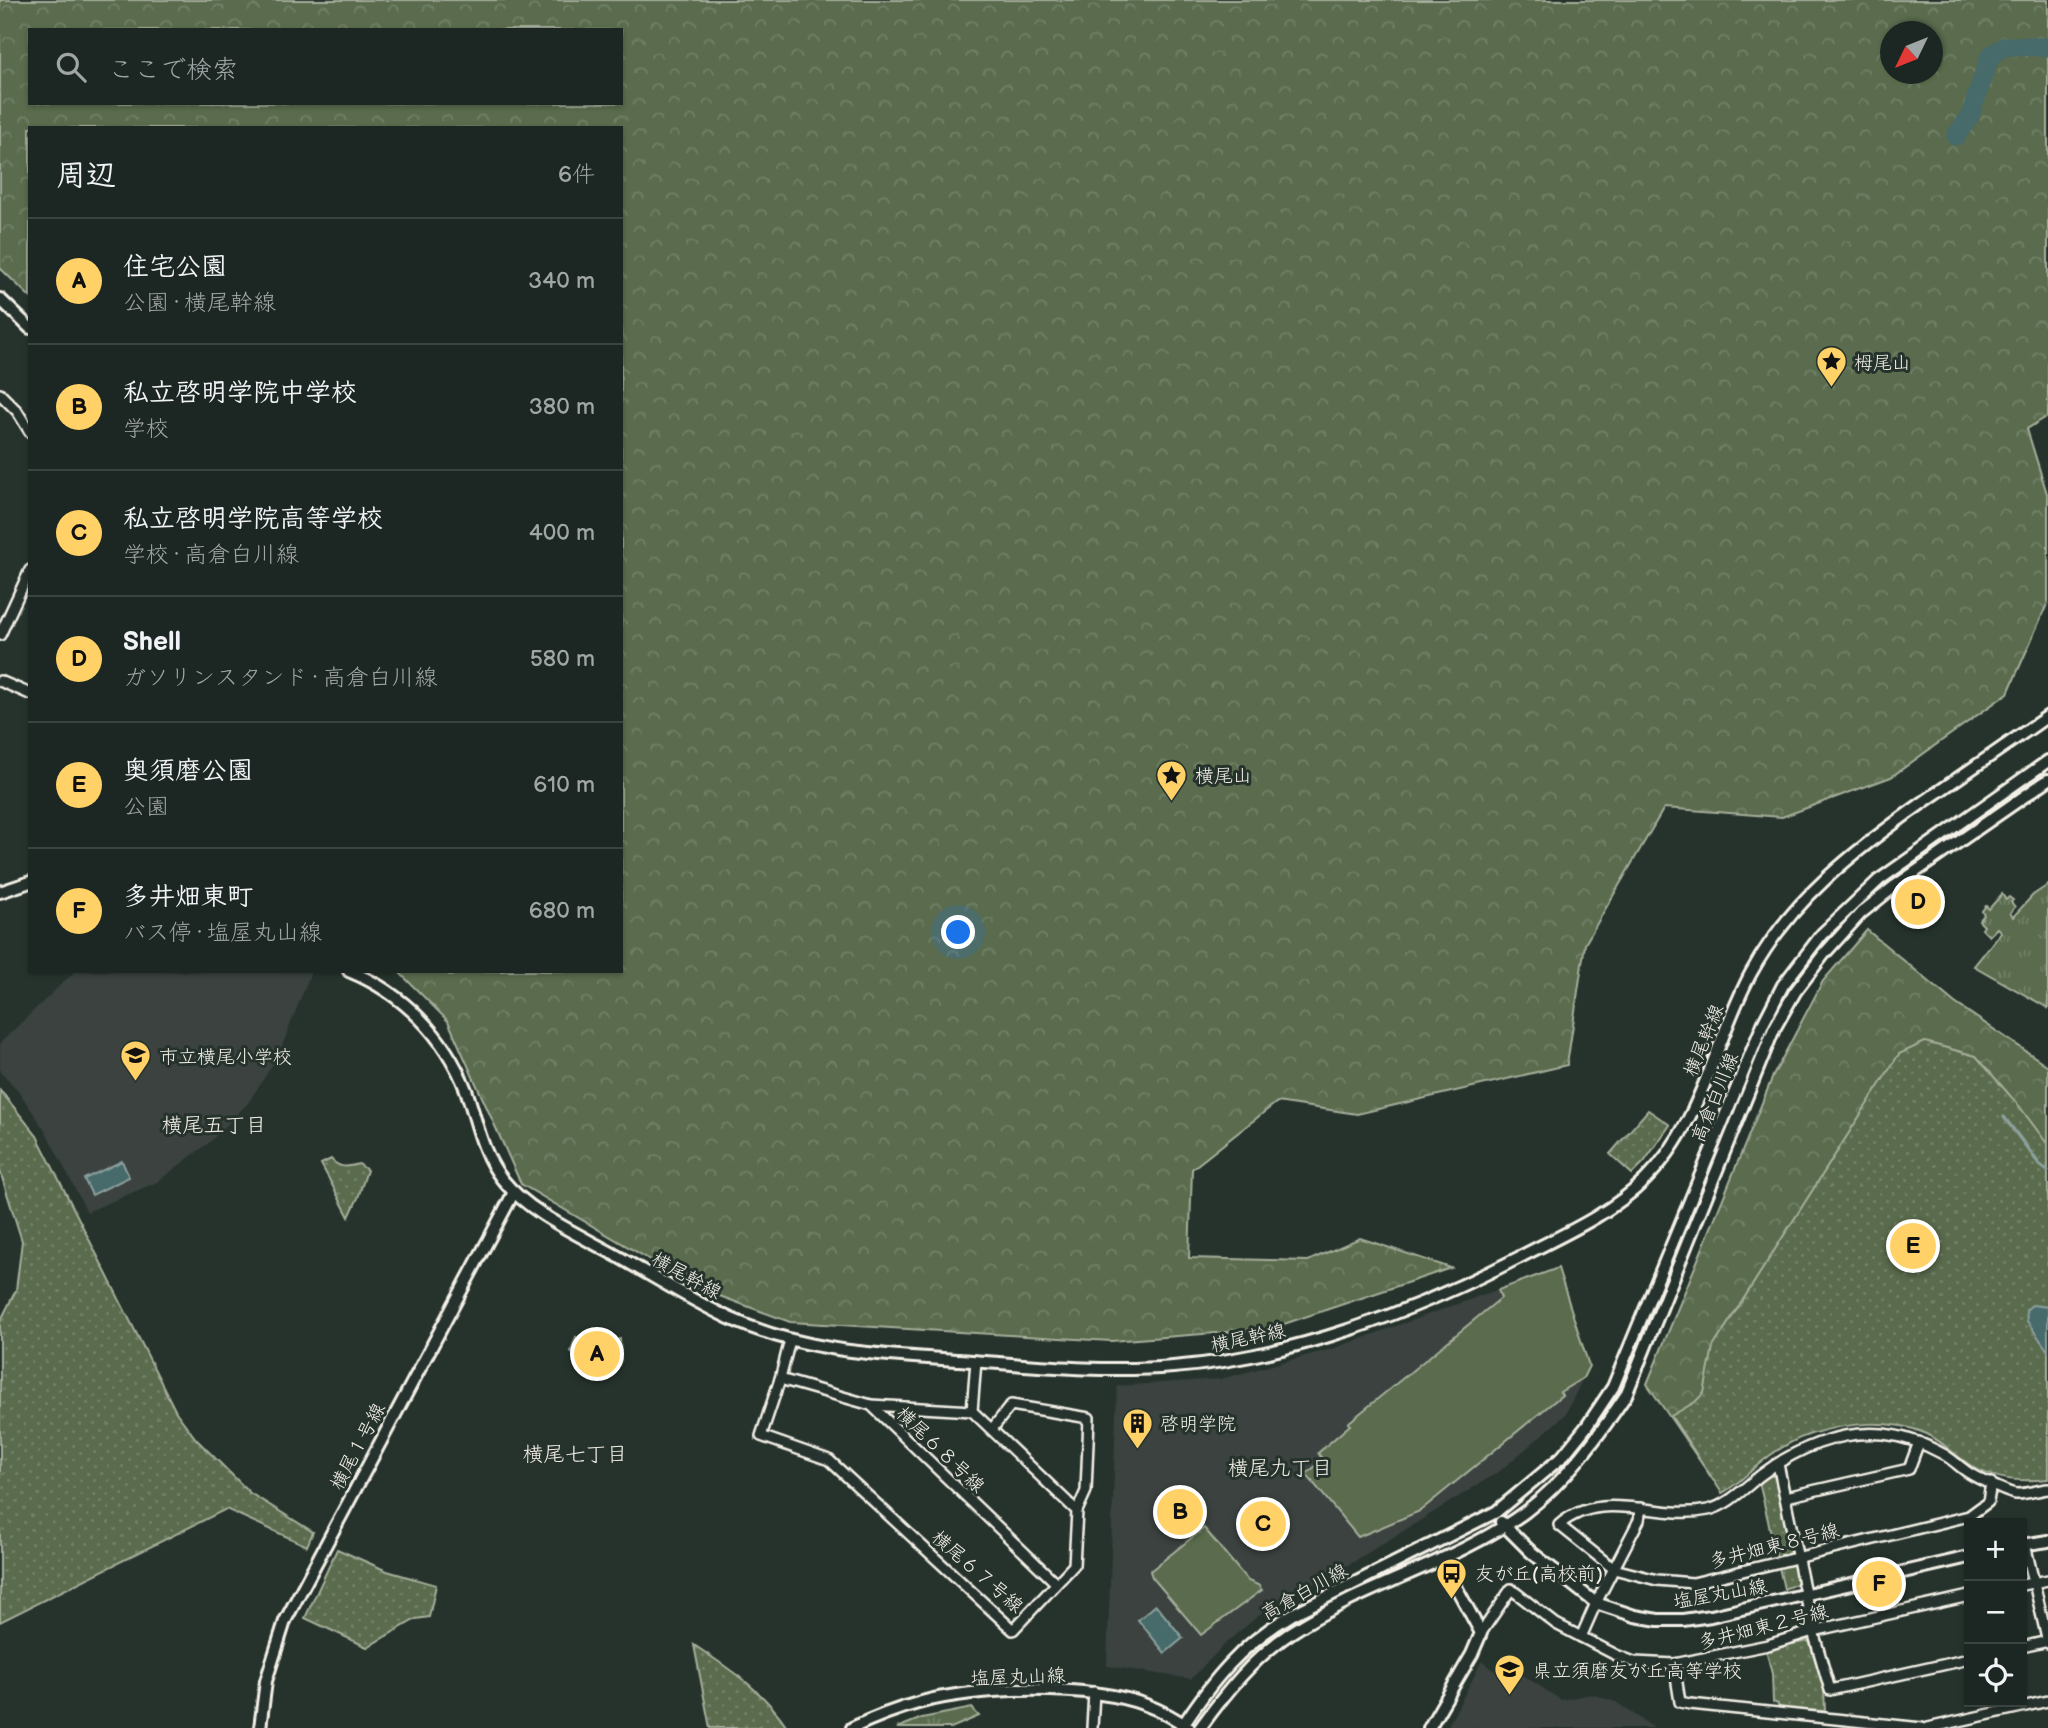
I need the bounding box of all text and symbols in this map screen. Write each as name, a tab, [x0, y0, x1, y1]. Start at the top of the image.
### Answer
north arrow	[1880, 21, 1943, 84]
search box	[28, 28, 623, 105]
icon: search	[52, 48, 90, 86]
text: ここで検索	[108, 55, 238, 86]
text: 周辺	[56, 158, 116, 194]
text: 6件	[558, 161, 595, 189]
text: 住宅公園	[123, 252, 227, 283]
text: A	[72, 267, 86, 295]
text: 340 m	[528, 267, 595, 295]
text: 公園 · 横尾幹線	[123, 289, 276, 317]
place icon: 栂尾山	[1814, 345, 1848, 389]
place label: 栂尾山	[1854, 352, 1911, 375]
text: 私立啓明学院中学校	[123, 378, 357, 409]
text: B	[71, 393, 87, 421]
text: 380 m	[529, 393, 595, 421]
text: 学校	[123, 415, 169, 443]
text: 私立啓明学院高等学校	[123, 504, 383, 535]
text: C	[71, 519, 87, 547]
text: 400 m	[529, 519, 595, 547]
text: 学校 · 高倉白川線	[123, 541, 299, 569]
text: Shell	[123, 627, 181, 658]
text: D	[71, 645, 87, 673]
text: 580 m	[530, 645, 595, 673]
text: ガソリンスタンド · 高倉白川線	[123, 664, 437, 692]
text: 奥須磨公園	[123, 756, 253, 787]
place icon: 横尾山	[1155, 758, 1189, 802]
place label: 横尾山	[1195, 765, 1252, 788]
text: E	[72, 771, 86, 799]
text: 610 m	[533, 771, 595, 799]
text: 公園	[123, 793, 169, 821]
pin: D	[1895, 876, 1941, 928]
text: 多井畑東町	[123, 882, 253, 913]
text: F	[72, 897, 86, 925]
text: 680 m	[529, 897, 595, 925]
your location	[941, 915, 975, 949]
text: バス停 · 塩屋丸山線	[123, 919, 322, 947]
street label: 横尾幹線	[1679, 1001, 1729, 1080]
school or university icon: 市立横尾小学校	[119, 1039, 153, 1083]
place label: 市立横尾小学校	[159, 1046, 292, 1069]
street label: 高倉白川線	[1687, 1049, 1744, 1146]
district label: 横尾五丁目	[162, 1113, 267, 1138]
pin: E	[1890, 1220, 1936, 1272]
street label: 横尾幹線	[647, 1248, 725, 1305]
street label: 横尾幹線	[1209, 1319, 1288, 1358]
pin: A	[574, 1328, 620, 1380]
street label: 横尾１号線	[326, 1399, 391, 1494]
street label: 横尾６８号線	[891, 1402, 989, 1498]
building icon: 啓明学院	[1120, 1406, 1154, 1450]
place label: 啓明学院	[1160, 1413, 1236, 1436]
district label: 横尾七丁目	[523, 1442, 628, 1467]
district label: 横尾九丁目	[1228, 1456, 1333, 1481]
pin: B	[1157, 1486, 1203, 1538]
pin: C	[1240, 1498, 1286, 1550]
map controls	[1964, 1518, 2027, 1707]
button: +	[1964, 1518, 2027, 1581]
street label: 多井畑東８号線	[1707, 1519, 1842, 1574]
street label: 横尾６７号線	[926, 1526, 1028, 1618]
bus stop icon: 友が丘(高校前)	[1435, 1556, 1469, 1600]
pin: F	[1856, 1558, 1902, 1610]
street label: 高倉白川線	[1258, 1559, 1352, 1625]
place label: 友が丘(高校前)	[1475, 1563, 1603, 1586]
street label: 塩屋丸山線	[1671, 1575, 1769, 1614]
button: −	[1964, 1581, 2027, 1644]
street label: 多井畑東２号線	[1696, 1600, 1831, 1655]
button: locate	[1964, 1644, 2027, 1707]
school or university icon: 県立須磨友が丘高等学校	[1493, 1653, 1527, 1697]
place label: 県立須磨友が丘高等学校	[1533, 1660, 1742, 1683]
street label: 塩屋丸山線	[970, 1664, 1066, 1691]

